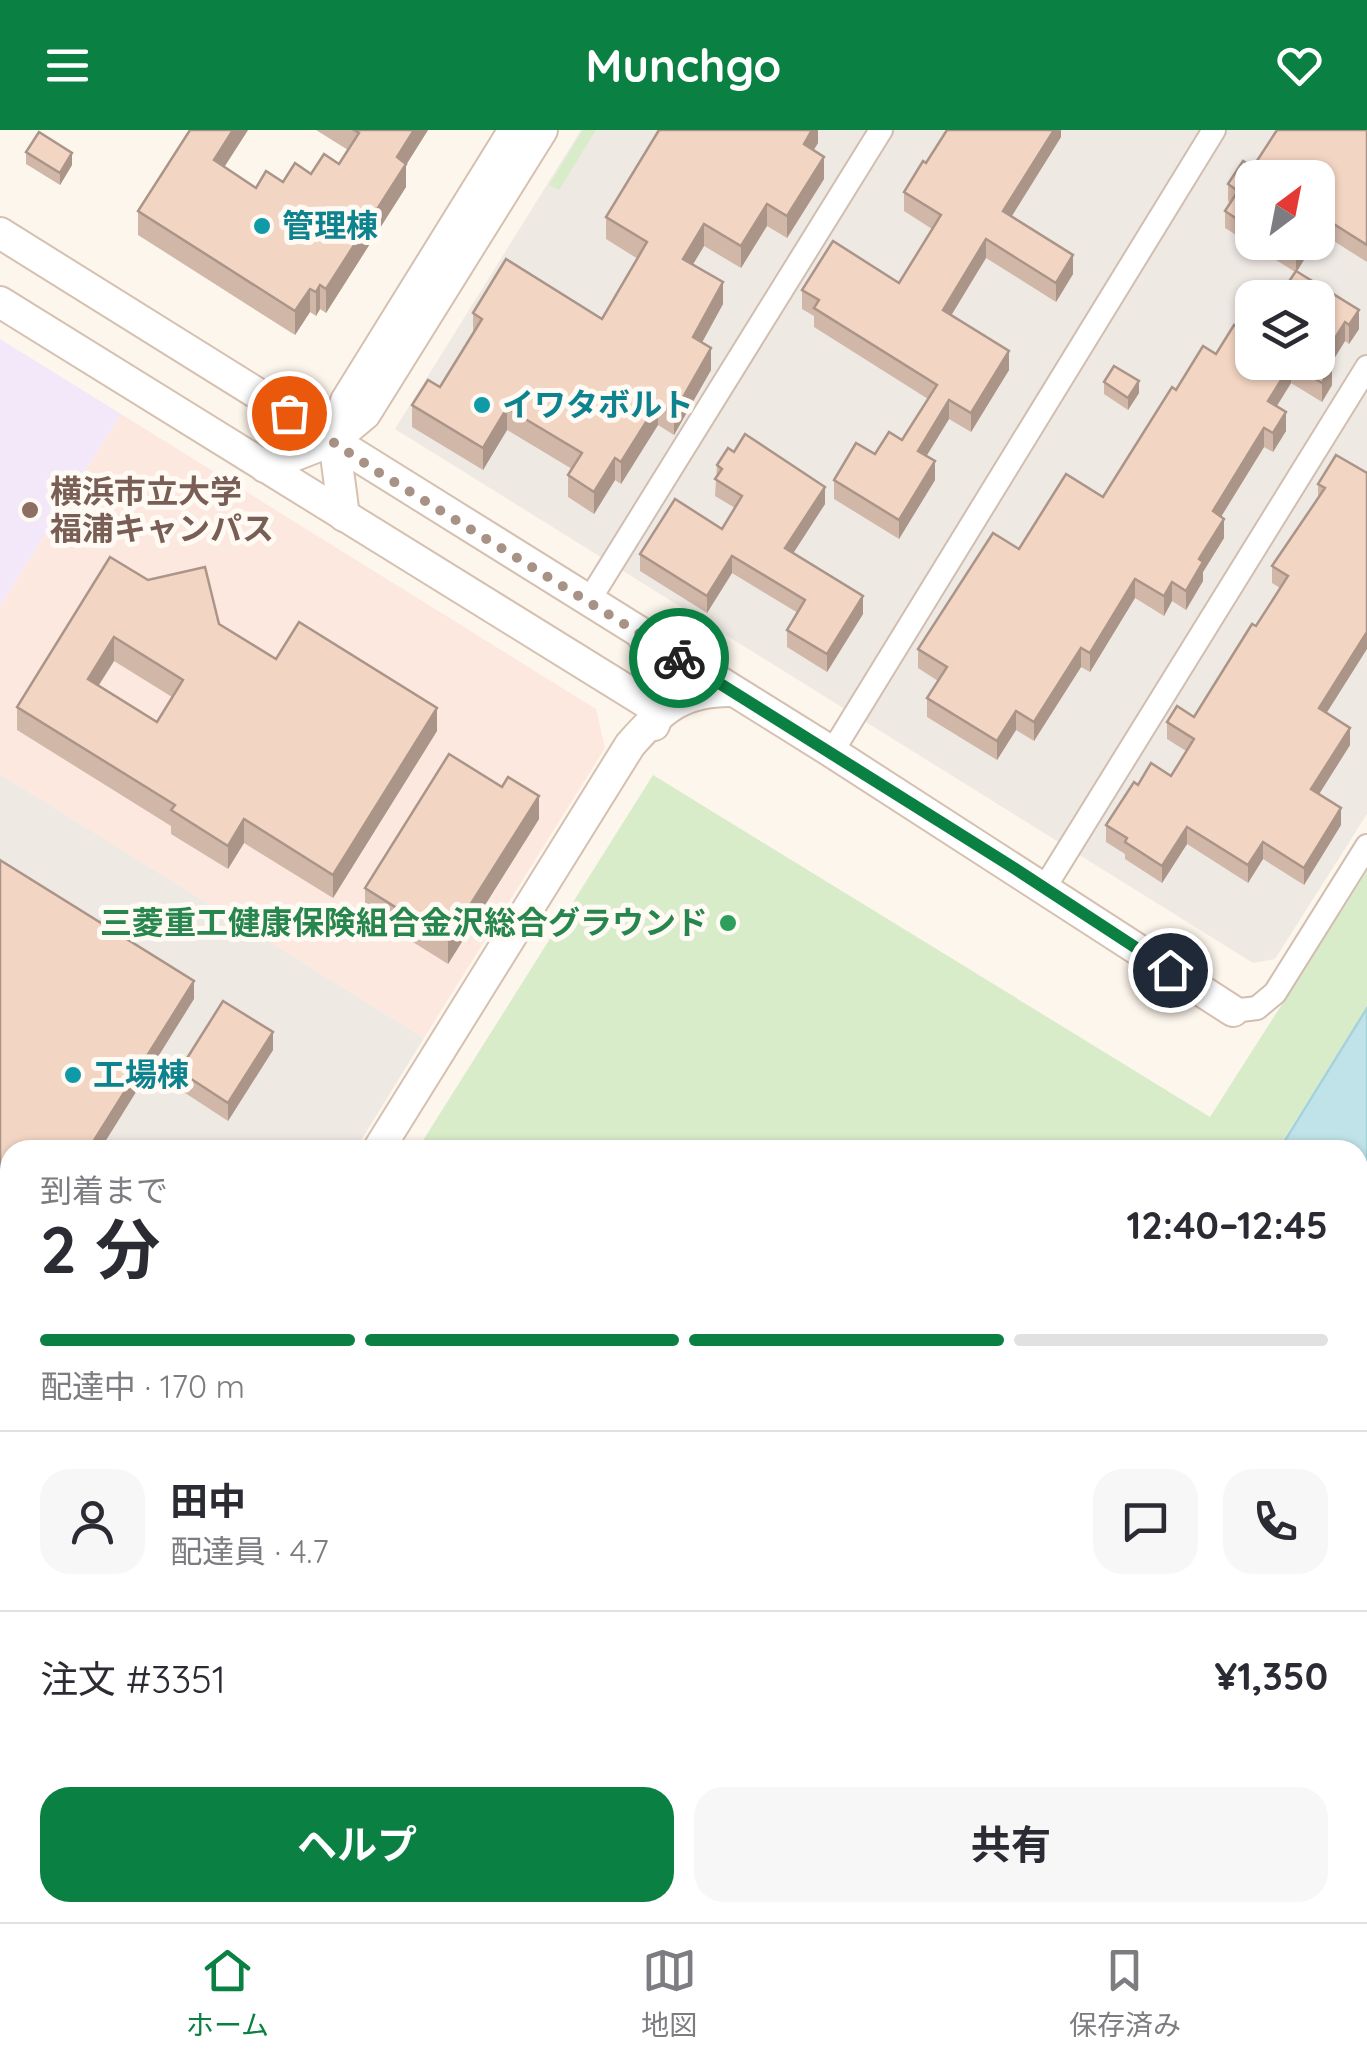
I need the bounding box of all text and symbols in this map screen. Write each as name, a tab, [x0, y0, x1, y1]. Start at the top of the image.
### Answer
text: Munchgo	[586, 37, 781, 93]
icon: menu	[40, 38, 95, 93]
icon: heart	[1272, 38, 1327, 93]
north arrow	[1235, 160, 1335, 260]
map controls	[1235, 160, 1335, 380]
place label: 管理棟	[282, 205, 378, 245]
marker: 管理棟	[251, 215, 273, 237]
button: layers	[1235, 280, 1335, 380]
pin	[247, 371, 332, 456]
place label: イワタボルト	[502, 384, 694, 424]
icon: bag	[262, 386, 317, 441]
marker: イワタボルト	[471, 394, 493, 416]
place label: 横浜市立大学 福浦キャンパス	[50, 471, 274, 548]
marker: 横浜市立大学 福浦キャンパス	[19, 499, 41, 521]
courier	[629, 608, 729, 708]
icon: bike	[652, 631, 707, 686]
place label: 三菱重工健康保険組合金沢総合グラウンド	[100, 902, 708, 942]
marker: 三菱重工健康保険組合金沢総合グラウンド	[717, 912, 739, 934]
pin	[1128, 928, 1213, 1013]
icon: home	[1143, 943, 1198, 998]
place label: 工場棟	[93, 1054, 189, 1094]
marker: 工場棟	[62, 1064, 84, 1086]
text: 到着まで	[40, 1170, 168, 1210]
text: 12:40–12:45	[1126, 1201, 1328, 1249]
text: 2 分	[40, 1208, 160, 1289]
text: 配達中 · 170 m	[40, 1366, 245, 1406]
button: person	[40, 1469, 145, 1574]
button: chat	[1093, 1469, 1198, 1574]
button: phone	[1223, 1469, 1328, 1574]
text: 田中	[170, 1477, 246, 1525]
text: 配達員 · 4.7	[170, 1531, 329, 1571]
text: ¥1,350	[1214, 1652, 1328, 1700]
text: 注文 #3351	[40, 1655, 226, 1703]
button: ヘルプ	[40, 1787, 674, 1902]
button: 共有	[694, 1787, 1328, 1902]
tab: ホーム	[186, 1943, 269, 2043]
tab: 地図	[641, 1943, 697, 2043]
tab: 保存済み	[1069, 1943, 1181, 2043]

